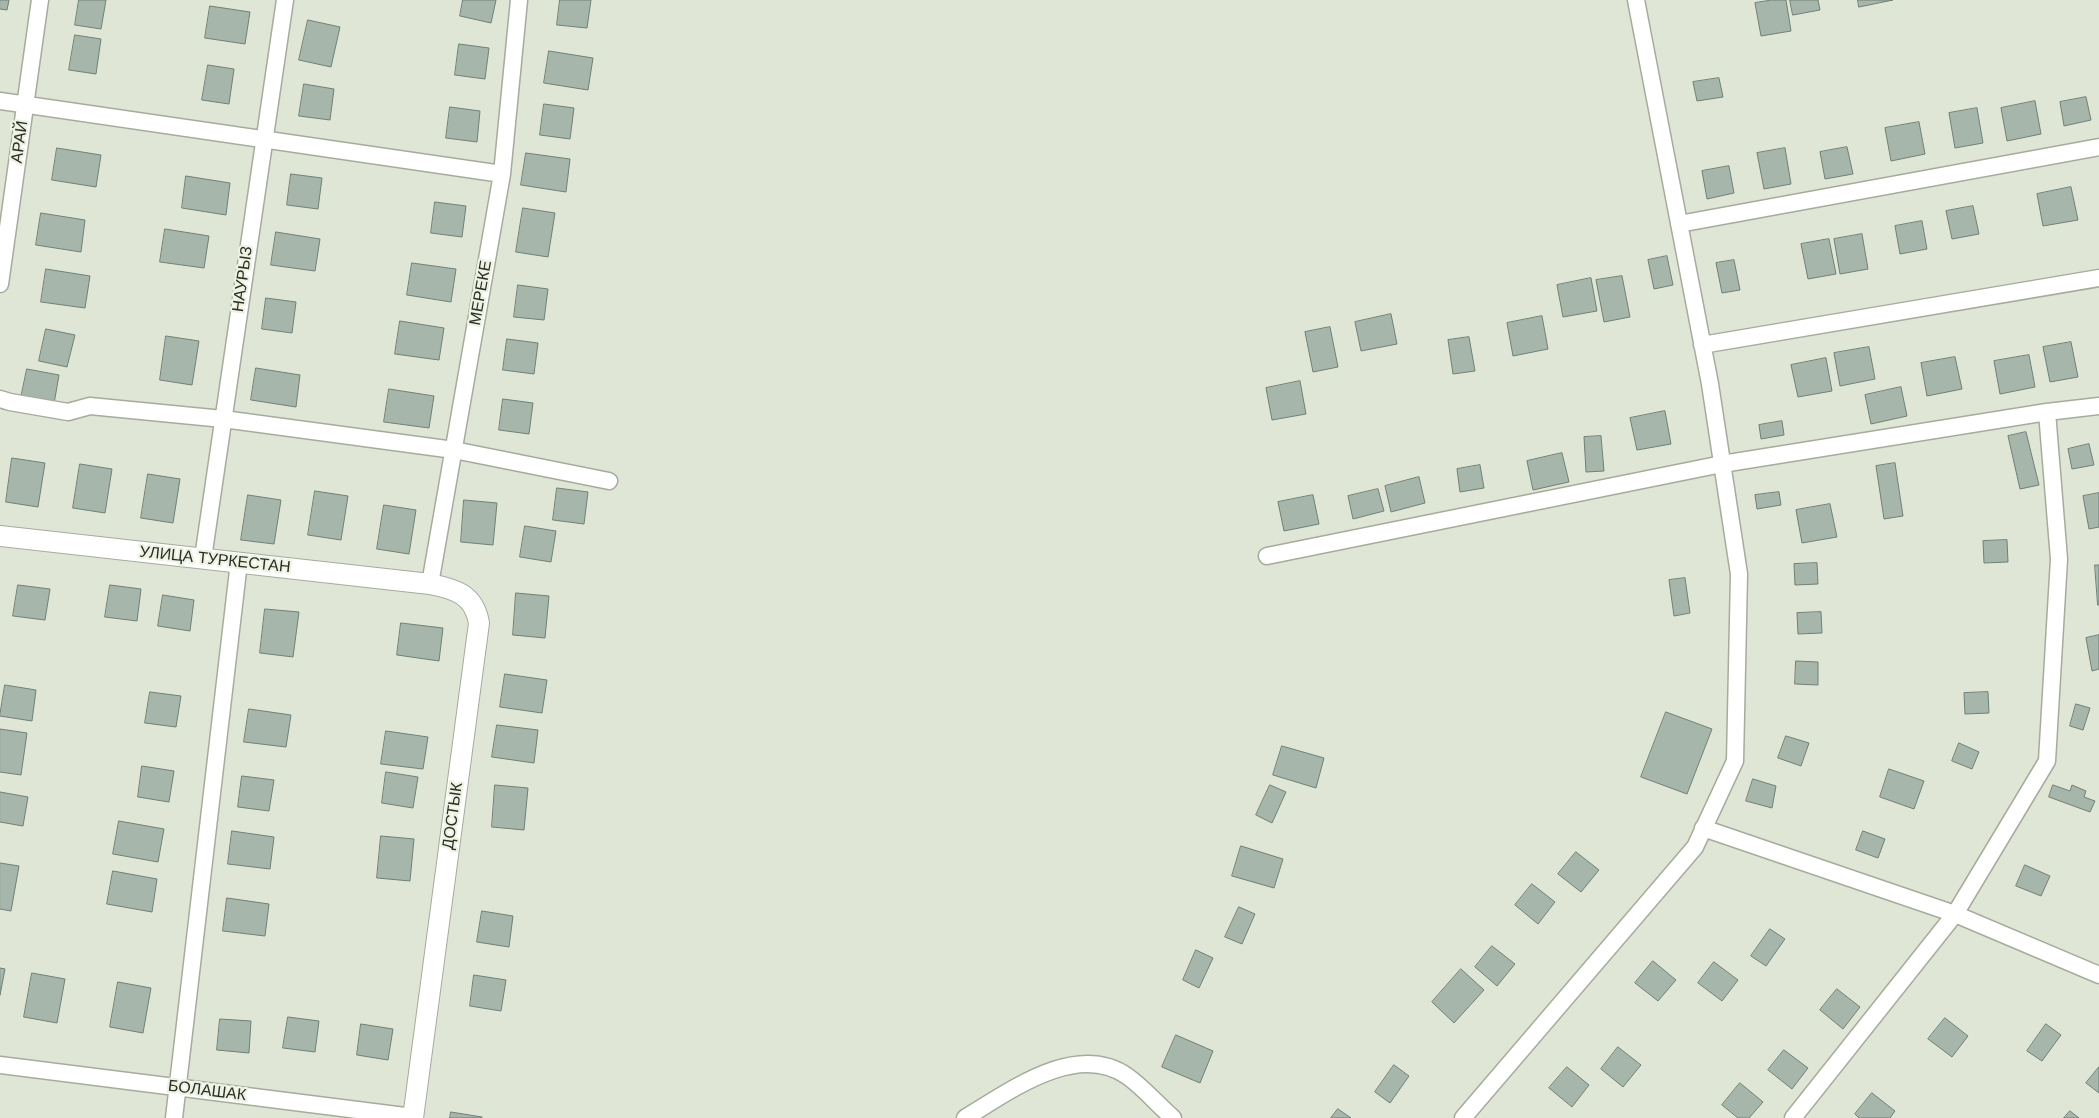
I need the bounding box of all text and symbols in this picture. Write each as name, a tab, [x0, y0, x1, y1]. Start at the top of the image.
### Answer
street label: АРАЙ	[8, 120, 32, 164]
street label: НАУРЫЗ	[229, 245, 257, 313]
street label: МЕРЕКЕ	[466, 259, 496, 327]
street label: УЛИЦА ТУРКЕСТАН	[139, 543, 291, 577]
street label: ДОСТЫК	[439, 781, 467, 851]
street label: БОЛАШАК	[167, 1077, 247, 1105]

